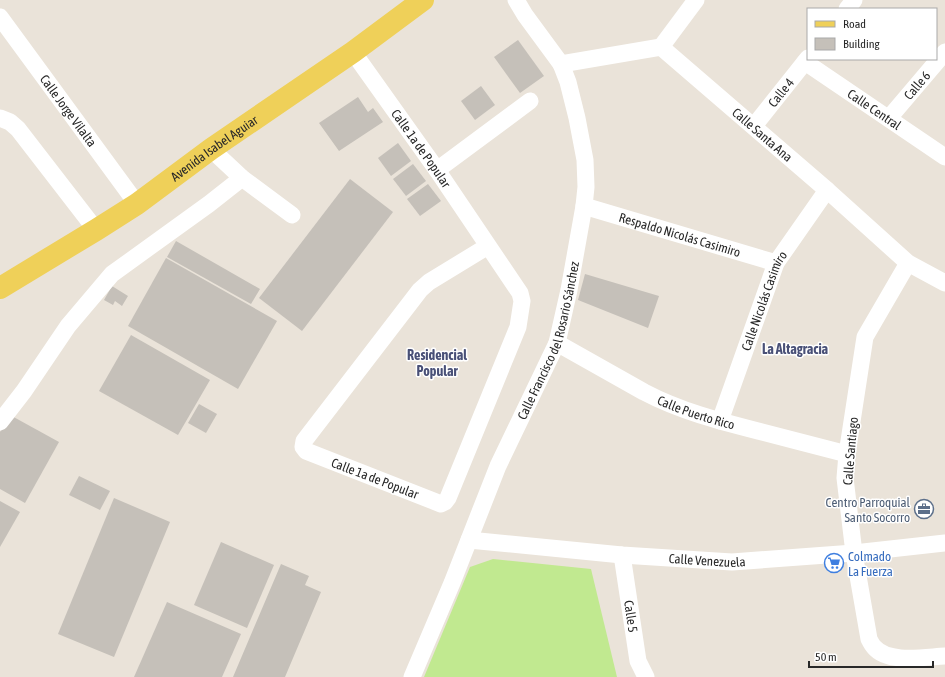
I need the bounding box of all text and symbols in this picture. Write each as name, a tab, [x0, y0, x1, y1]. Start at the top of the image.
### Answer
legend	[807, 8, 937, 60]
text: Road	[843, 17, 866, 31]
text: Building	[843, 37, 881, 51]
street label: Calle 6	[901, 68, 933, 103]
street label: Calle Jorge Vilalta	[37, 72, 99, 150]
street label: Calle 4	[765, 75, 797, 110]
street label: Calle Central	[845, 86, 904, 133]
street label: Calle Santa Ana	[729, 105, 795, 165]
street label: Calle 1a de Popular	[388, 106, 454, 191]
street label: Avenida Isabel Aguiar	[168, 112, 261, 184]
street label: Respaldo Nicolás Casimiro	[617, 210, 742, 260]
street label: Calle Nicolás Casimiro	[739, 248, 790, 353]
street label: Calle Francisco del Rosario Sánchez	[514, 260, 582, 422]
district label: La Altagracia	[762, 341, 829, 357]
district label: Residencial Popular	[407, 347, 467, 379]
street label: Calle Puerto Rico	[655, 393, 736, 433]
street label: Calle Santiago	[840, 416, 861, 486]
street label: Calle 1a de Popular	[329, 455, 421, 502]
place label: Centro Parroquial Santo Socorro	[826, 495, 911, 525]
office icon: Centro Parroquial Santo Socorro	[913, 498, 935, 520]
place label: Colmado La Fuerza	[848, 549, 893, 579]
street label: Calle Venezuela	[668, 551, 746, 570]
supermarket icon: Colmado La Fuerza	[823, 552, 845, 574]
street label: Calle 5	[621, 599, 641, 634]
scale bar	[809, 643, 933, 669]
text: 50 m	[815, 650, 837, 664]

